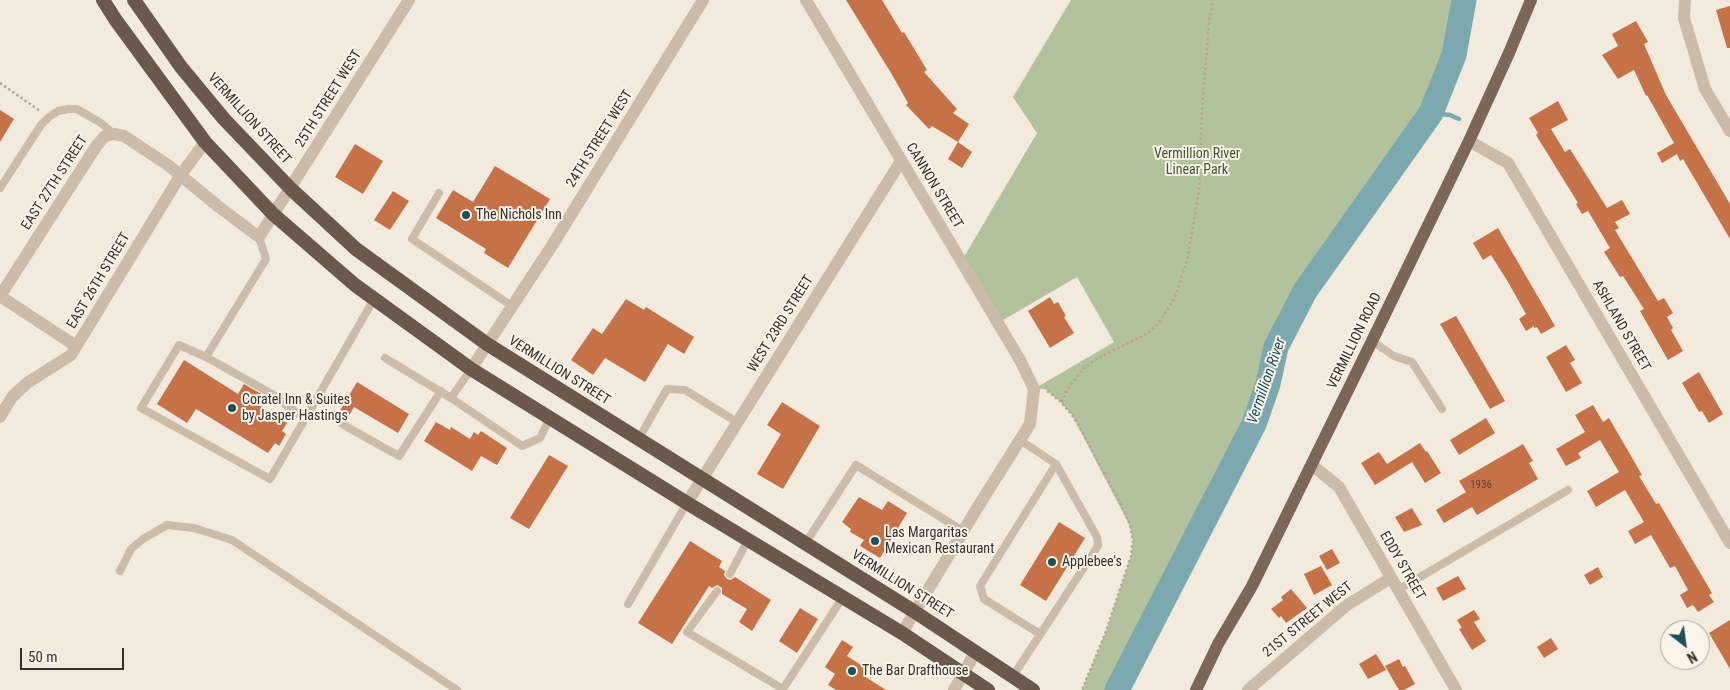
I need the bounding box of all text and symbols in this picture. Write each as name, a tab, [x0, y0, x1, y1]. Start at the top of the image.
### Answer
street label: 25TH STREET WEST	[292, 47, 366, 151]
street label: VERMILLION STREET	[204, 70, 294, 168]
street label: 24TH STREET WEST	[563, 87, 637, 191]
street label: EAST 27TH STREET	[18, 133, 92, 233]
street label: CANNON STREET	[902, 140, 966, 232]
park label: Vermillion River Linear Park	[1154, 146, 1240, 178]
place label: The Nichols Inn	[476, 207, 562, 223]
marker: The Nichols Inn	[460, 209, 472, 221]
street label: EAST 26TH STREET	[64, 230, 134, 332]
street label: WEST 23RD STREET	[744, 272, 818, 376]
street label: ASHLAND STREET	[1588, 278, 1654, 374]
street label: VERMILLION ROAD	[1324, 290, 1386, 392]
street label: VERMILLION STREET	[505, 333, 613, 409]
water label: Vermillion River	[1244, 336, 1290, 426]
place label: Coratel Inn & Suites by Jasper Hastings	[242, 392, 350, 424]
marker: Coratel Inn & Suites by Jasper Hastings	[226, 402, 238, 414]
house number: 1936	[1470, 478, 1492, 492]
place label: Las Margaritas Mexican Restaurant	[885, 525, 994, 558]
street label: EDDY STREET	[1376, 529, 1428, 603]
marker: Las Margaritas Mexican Restaurant	[869, 535, 881, 547]
street label: VERMILLION STREET	[848, 547, 956, 623]
place label: Applebee's	[1062, 554, 1122, 570]
marker: Applebee's	[1046, 556, 1058, 568]
street label: 21ST STREET WEST	[1260, 579, 1356, 661]
north arrow	[1660, 620, 1710, 670]
scale bar	[22, 638, 126, 670]
text: 50 m	[28, 648, 58, 666]
text: N	[1684, 648, 1700, 666]
place label: The Bar Drafthouse	[862, 663, 968, 679]
marker: The Bar Drafthouse	[846, 665, 858, 677]

